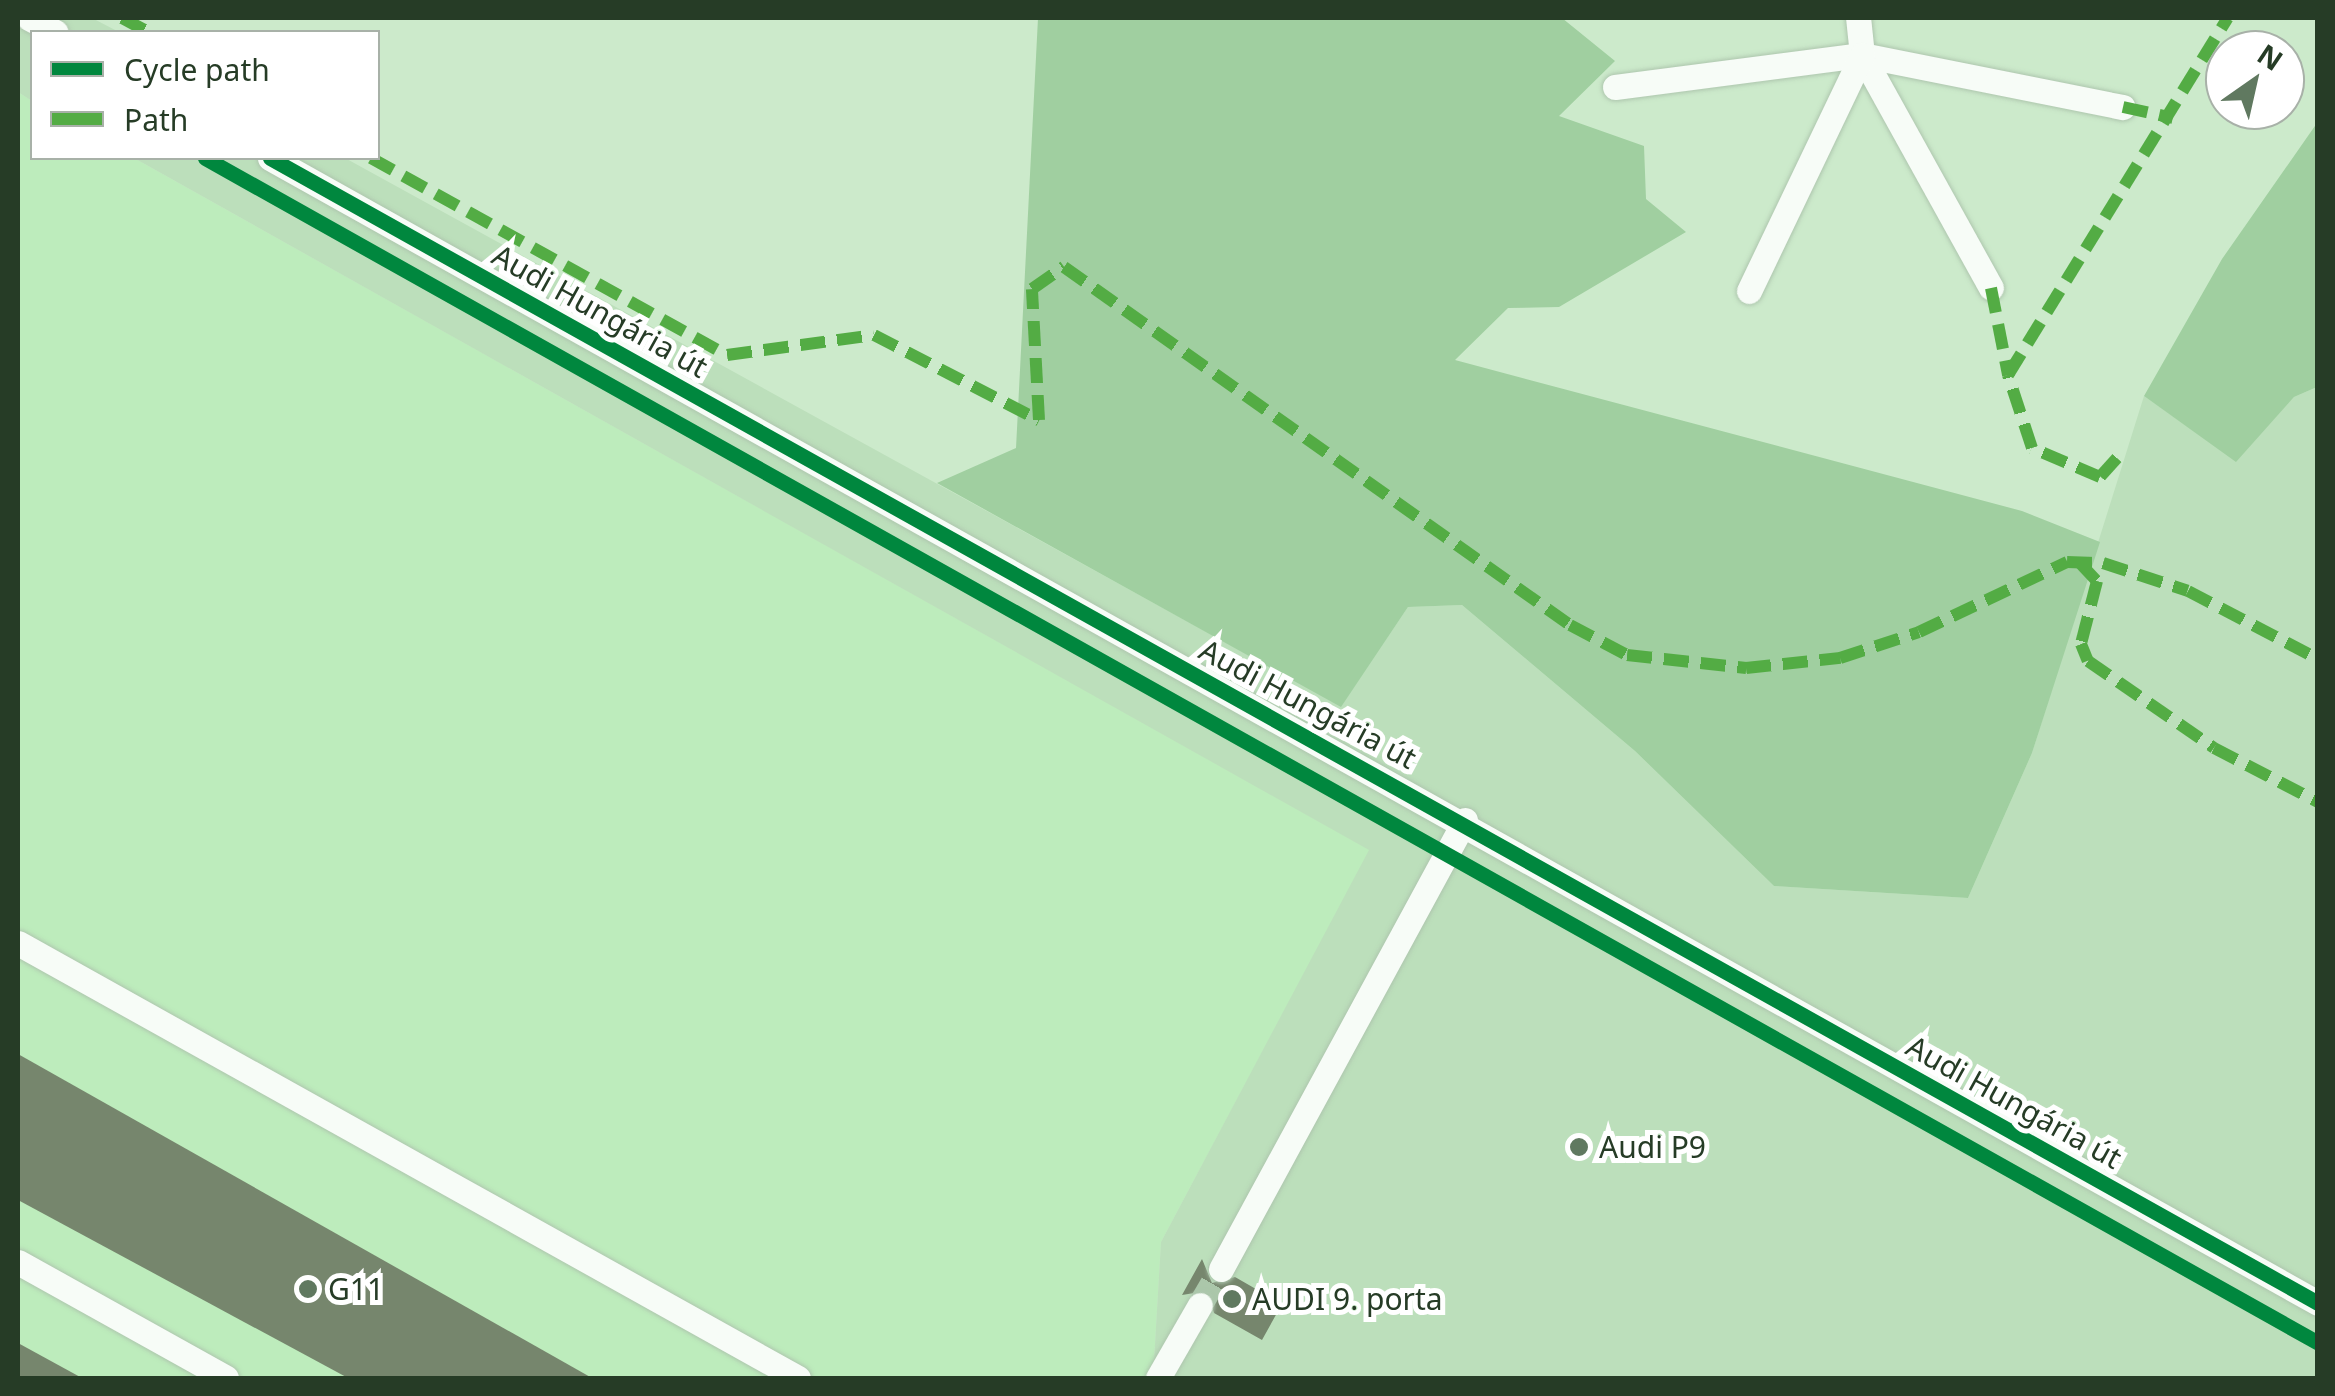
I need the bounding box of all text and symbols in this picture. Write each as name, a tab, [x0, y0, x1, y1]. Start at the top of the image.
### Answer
legend	[30, 30, 380, 160]
north arrow	[2205, 30, 2305, 130]
text: N	[2251, 35, 2291, 79]
text: Cycle path	[124, 49, 270, 90]
text: Path	[124, 99, 188, 140]
street label: Audi Hungária út	[486, 237, 714, 385]
street label: Audi Hungária út	[1193, 632, 1423, 776]
street label: Audi Hungária út	[1900, 1028, 2128, 1176]
place label: Audi P9	[1599, 1129, 1706, 1165]
marker: Audi P9	[1568, 1136, 1590, 1158]
place label: G11	[328, 1271, 384, 1307]
marker: G11	[297, 1278, 319, 1300]
place label: AUDI 9. porta	[1252, 1281, 1443, 1317]
marker: AUDI 9. porta	[1221, 1288, 1243, 1310]

